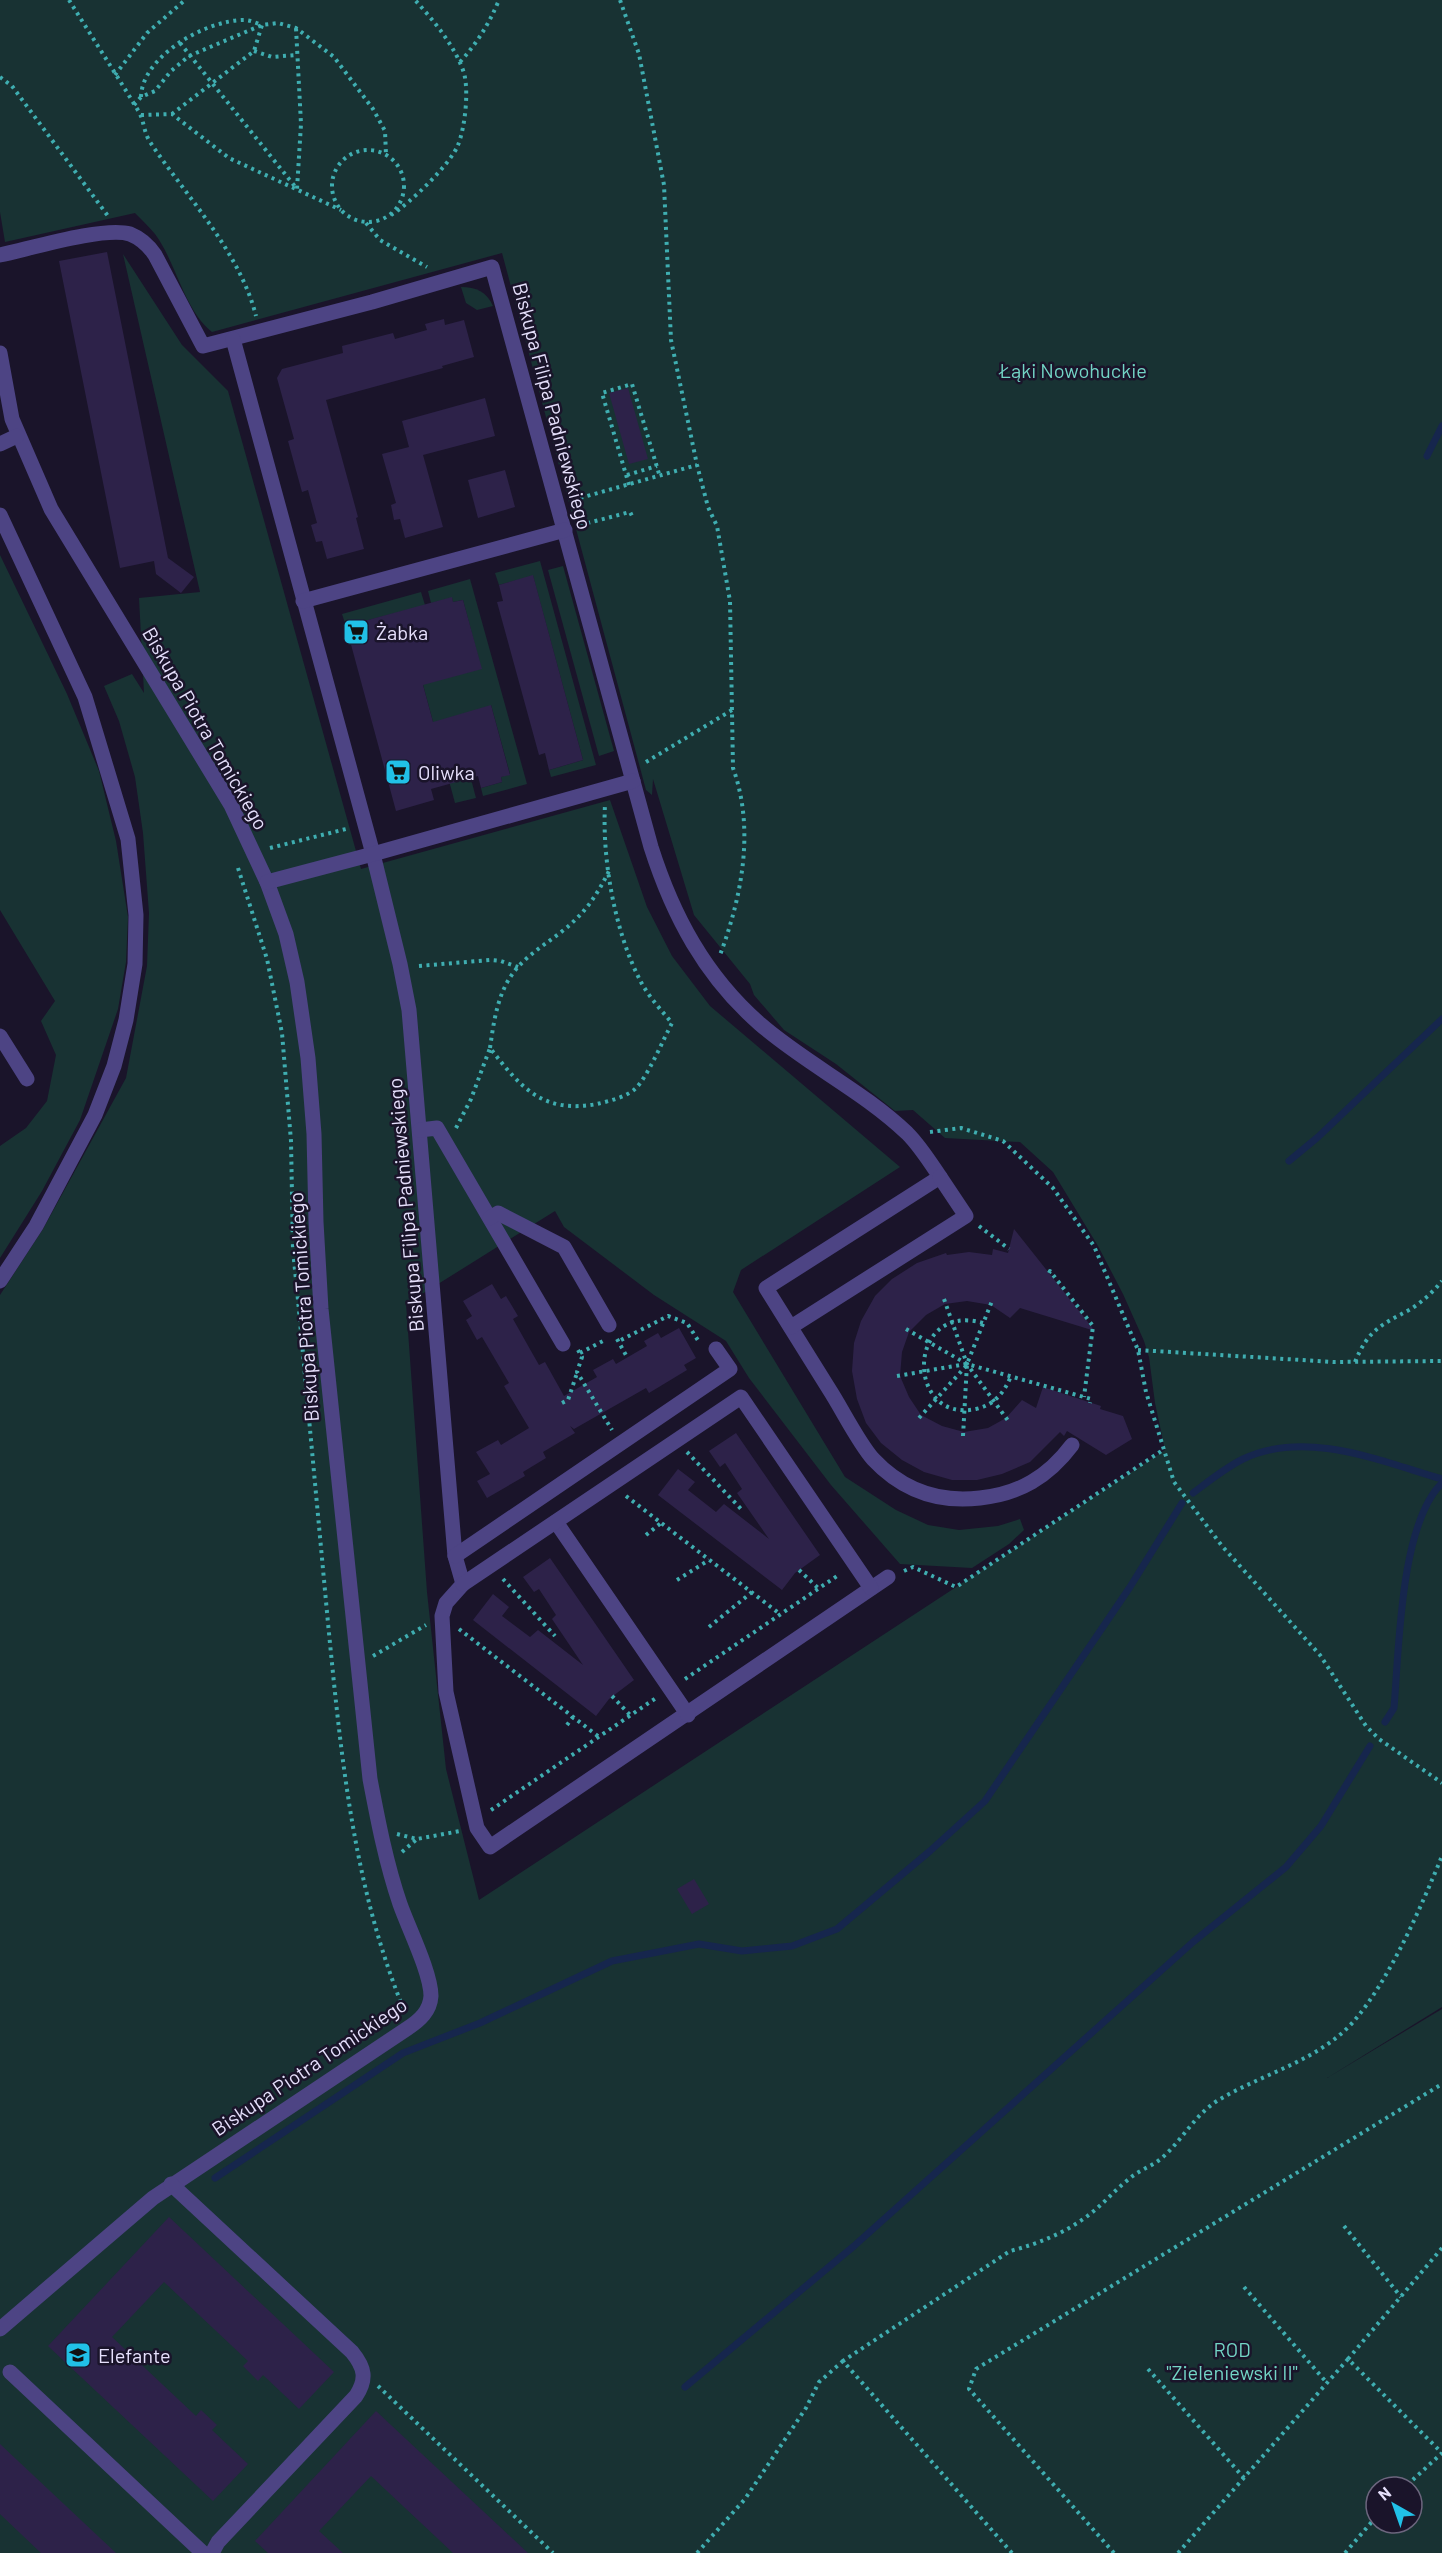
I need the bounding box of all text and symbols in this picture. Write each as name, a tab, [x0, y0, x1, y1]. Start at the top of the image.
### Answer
street label: Biskupa Filipa Padniewskiego	[508, 280, 598, 532]
park label: Łąki Nowohuckie	[998, 358, 1147, 382]
supermarket icon: Żabka	[341, 617, 371, 647]
place label: Żabka	[376, 620, 428, 644]
street label: Biskupa Piotra Tomickiego	[138, 622, 274, 834]
supermarket icon: Oliwka	[383, 757, 413, 787]
place label: Oliwka	[418, 760, 475, 784]
street label: Biskupa Filipa Padniewskiego	[382, 1077, 428, 1333]
street label: Biskupa Piotra Tomickiego	[283, 1191, 323, 1423]
street label: Biskupa Piotra Tomickiego	[207, 1992, 411, 2140]
park label: ROD "Zieleniewski II"	[1166, 2337, 1298, 2384]
school or university icon: Elefante	[63, 2340, 93, 2370]
place label: Elefante	[98, 2343, 171, 2367]
north arrow	[1364, 2475, 1424, 2535]
text: N	[1374, 2482, 1394, 2504]

